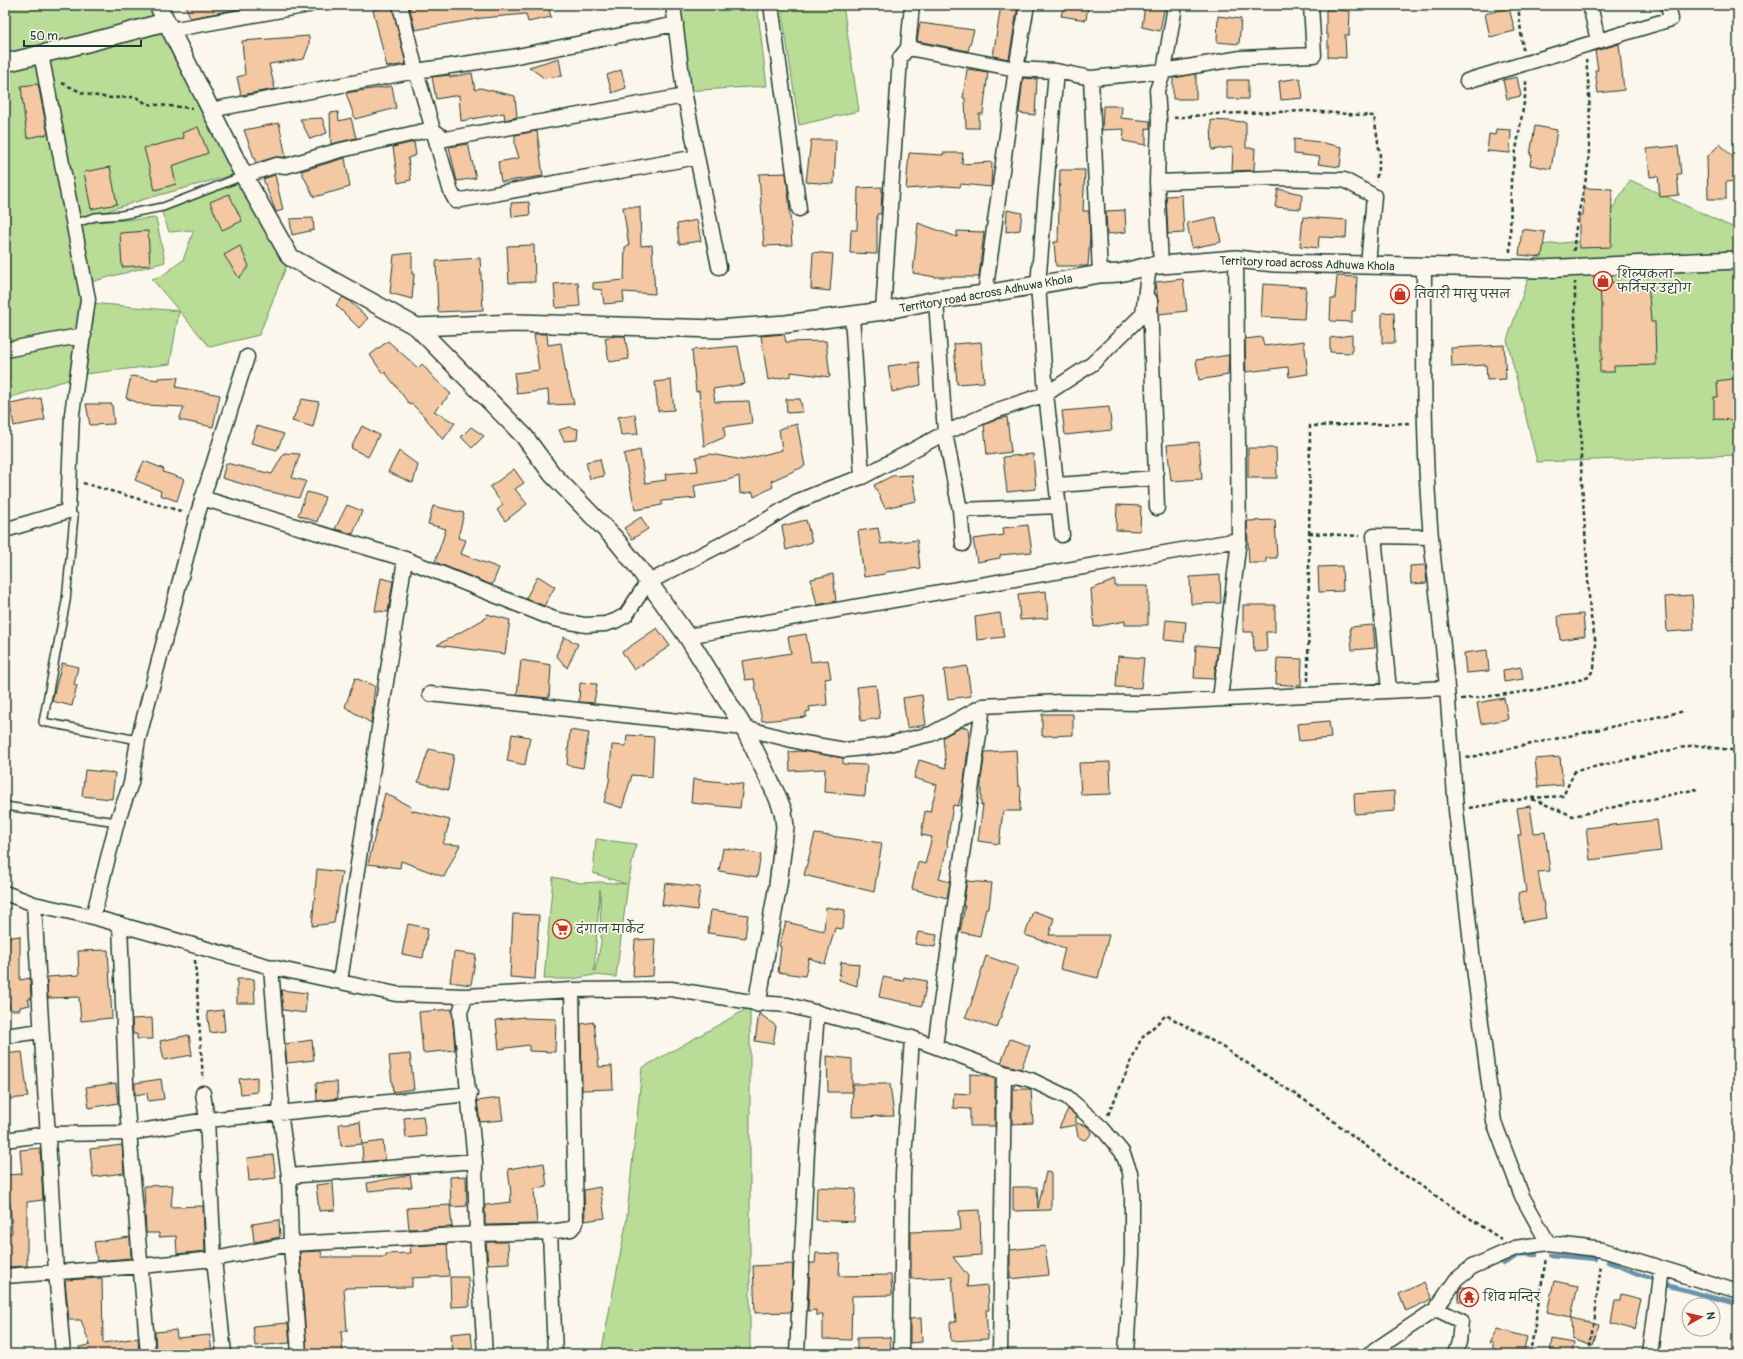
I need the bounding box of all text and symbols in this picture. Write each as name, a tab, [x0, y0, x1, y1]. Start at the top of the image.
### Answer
scale bar	[24, 22, 141, 48]
text: 50 m	[30, 29, 58, 44]
street label: Territory road across Adhuwa Khola	[1219, 253, 1395, 275]
place label: शिल्पकला फर्निचर उद्योग	[1616, 265, 1692, 296]
shop icon: शिल्पकला फर्निचर उद्योग	[1592, 270, 1614, 292]
street label: Territory road across Adhuwa Khola	[898, 271, 1074, 317]
shop icon: तिवारी मासु पसल	[1389, 283, 1411, 305]
place label: तिवारी मासु पसल	[1413, 284, 1511, 302]
supermarket icon: दंगाल मार्केट	[551, 918, 573, 940]
place label: दंगाल मार्केट	[575, 919, 645, 937]
temple icon: शिव मन्दिर	[1458, 1286, 1480, 1308]
place label: शिव मन्दिर	[1482, 1288, 1542, 1305]
north arrow	[1681, 1297, 1721, 1337]
text: N	[1703, 1311, 1717, 1321]

